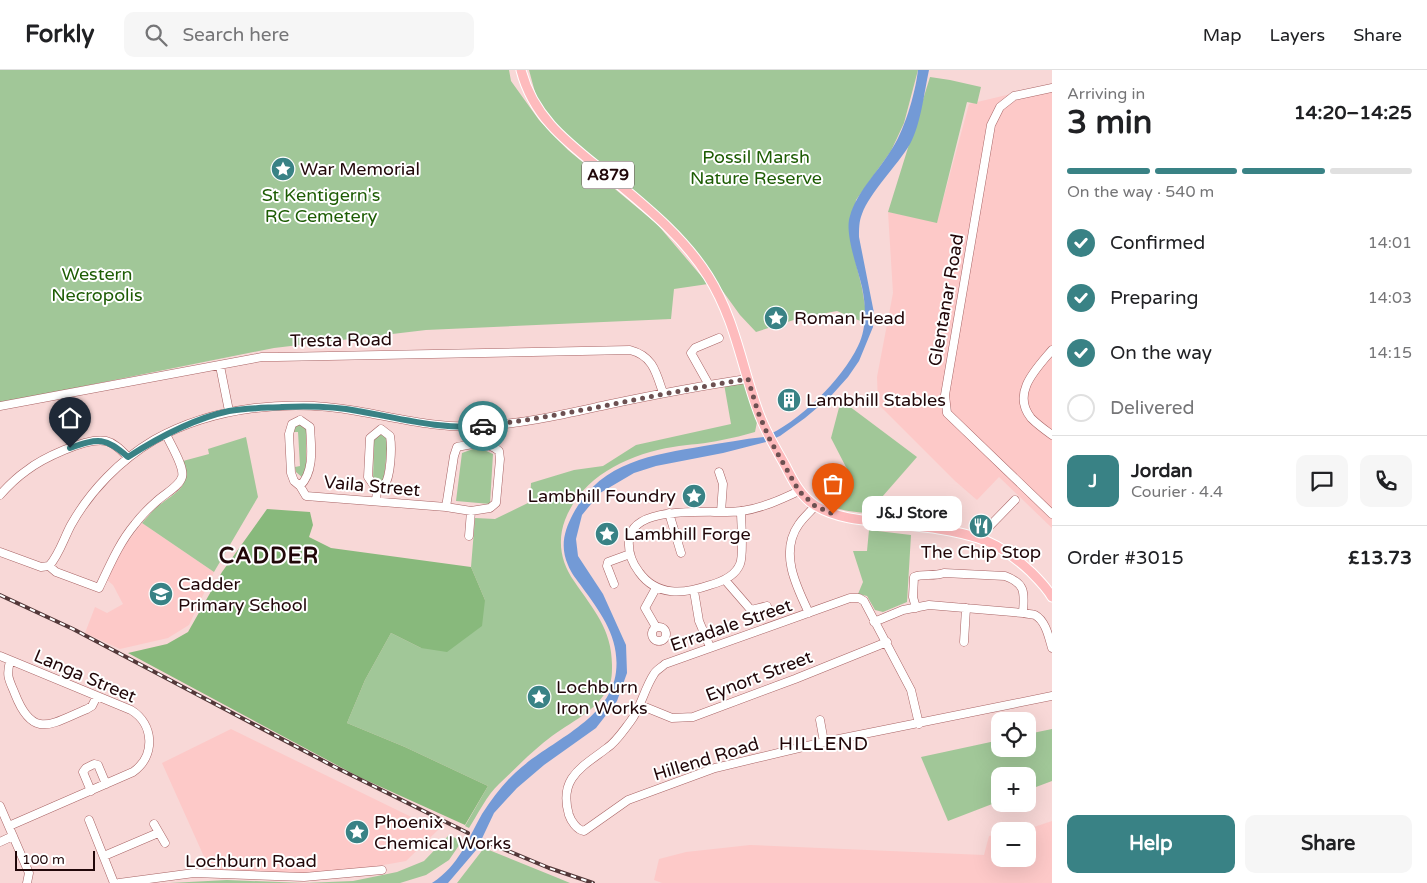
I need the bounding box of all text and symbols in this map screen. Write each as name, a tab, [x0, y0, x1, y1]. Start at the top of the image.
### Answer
search box	[124, 12, 474, 57]
text: Forkly	[25, 20, 94, 49]
icon: search	[142, 21, 170, 49]
text: Search here	[182, 24, 289, 46]
text: Map	[1203, 24, 1242, 46]
text: Layers	[1270, 24, 1325, 46]
text: Share	[1353, 24, 1402, 46]
text: Arriving in	[1067, 84, 1145, 104]
text: 14:20–14:25	[1294, 102, 1412, 124]
text: 3 min	[1067, 104, 1152, 142]
park label: Possil Marsh Nature Reserve	[690, 146, 822, 189]
place icon: War Memorial	[270, 156, 296, 182]
place label: War Memorial	[300, 158, 420, 180]
road number: A879	[582, 162, 634, 188]
text: On the way · 540 m	[1067, 182, 1214, 202]
park label: St Kentigern's RC Cemetery	[262, 184, 380, 227]
icon: check	[1067, 229, 1095, 257]
street label: Glentanar Road	[924, 232, 968, 368]
text: Confirmed	[1110, 232, 1205, 254]
text: 14:01	[1368, 233, 1412, 253]
park label: Western Necropolis	[51, 263, 143, 306]
icon: check	[1067, 284, 1095, 312]
text: Preparing	[1110, 287, 1199, 309]
text: 14:03	[1368, 288, 1412, 308]
place icon: Roman Head	[763, 305, 789, 331]
place label: Roman Head	[794, 307, 905, 329]
street label: Tresta Road	[290, 328, 392, 352]
icon: check	[1067, 339, 1095, 367]
text: On the way	[1110, 342, 1212, 364]
text: 14:15	[1368, 343, 1412, 363]
building icon: Lambhill Stables	[776, 387, 802, 413]
place label: Lambhill Stables	[806, 389, 946, 411]
pin	[49, 397, 91, 448]
text: Delivered	[1110, 397, 1195, 419]
courier	[458, 401, 508, 451]
icon: home	[56, 404, 84, 432]
icon: car	[469, 412, 497, 440]
button: chat	[1296, 455, 1348, 507]
button: phone	[1360, 455, 1412, 507]
text: Jordan	[1131, 460, 1193, 482]
pin	[812, 463, 854, 514]
icon: bag	[819, 470, 847, 498]
text: J	[1089, 470, 1097, 492]
street label: Vaila Street	[323, 471, 421, 501]
text: Courier · 4.4	[1131, 482, 1223, 502]
place icon: Lambhill Foundry	[681, 483, 707, 509]
place label: Lambhill Foundry	[528, 485, 676, 507]
callout: J&J Store	[863, 496, 963, 532]
text: J&J Store	[877, 503, 947, 523]
restaurant icon: The Chip Stop	[968, 513, 994, 539]
place icon: Lambhill Forge	[594, 521, 620, 547]
place label: Lambhill Forge	[624, 523, 751, 545]
place label: The Chip Stop	[921, 541, 1041, 563]
district label: CADDER	[219, 543, 319, 569]
text: Order #3015	[1067, 547, 1184, 569]
text: £13.73	[1348, 547, 1412, 569]
place label: Cadder Primary School	[178, 573, 307, 616]
school or university icon: Cadder Primary School	[148, 581, 174, 607]
street label: Erradale Street	[667, 594, 795, 656]
street label: Langa Street	[31, 645, 140, 707]
street label: Eynort Street	[702, 646, 816, 706]
place label: Lochburn Iron Works	[556, 676, 648, 719]
place icon: Lochburn Iron Works	[526, 684, 552, 710]
map controls	[991, 712, 1036, 867]
button: locate	[991, 712, 1036, 757]
street label: Hillend Road	[651, 733, 761, 785]
district label: HILLEND	[779, 733, 869, 755]
button: +	[991, 767, 1036, 812]
place label: Phoenix Chemical Works	[374, 811, 511, 854]
button: Help	[1067, 815, 1235, 873]
button: Share	[1245, 815, 1412, 873]
place icon: Phoenix Chemical Works	[344, 819, 370, 845]
button: −	[991, 822, 1036, 867]
scale bar	[15, 848, 95, 871]
street label: Lochburn Road	[185, 850, 317, 872]
text: 100 m	[22, 851, 65, 868]

